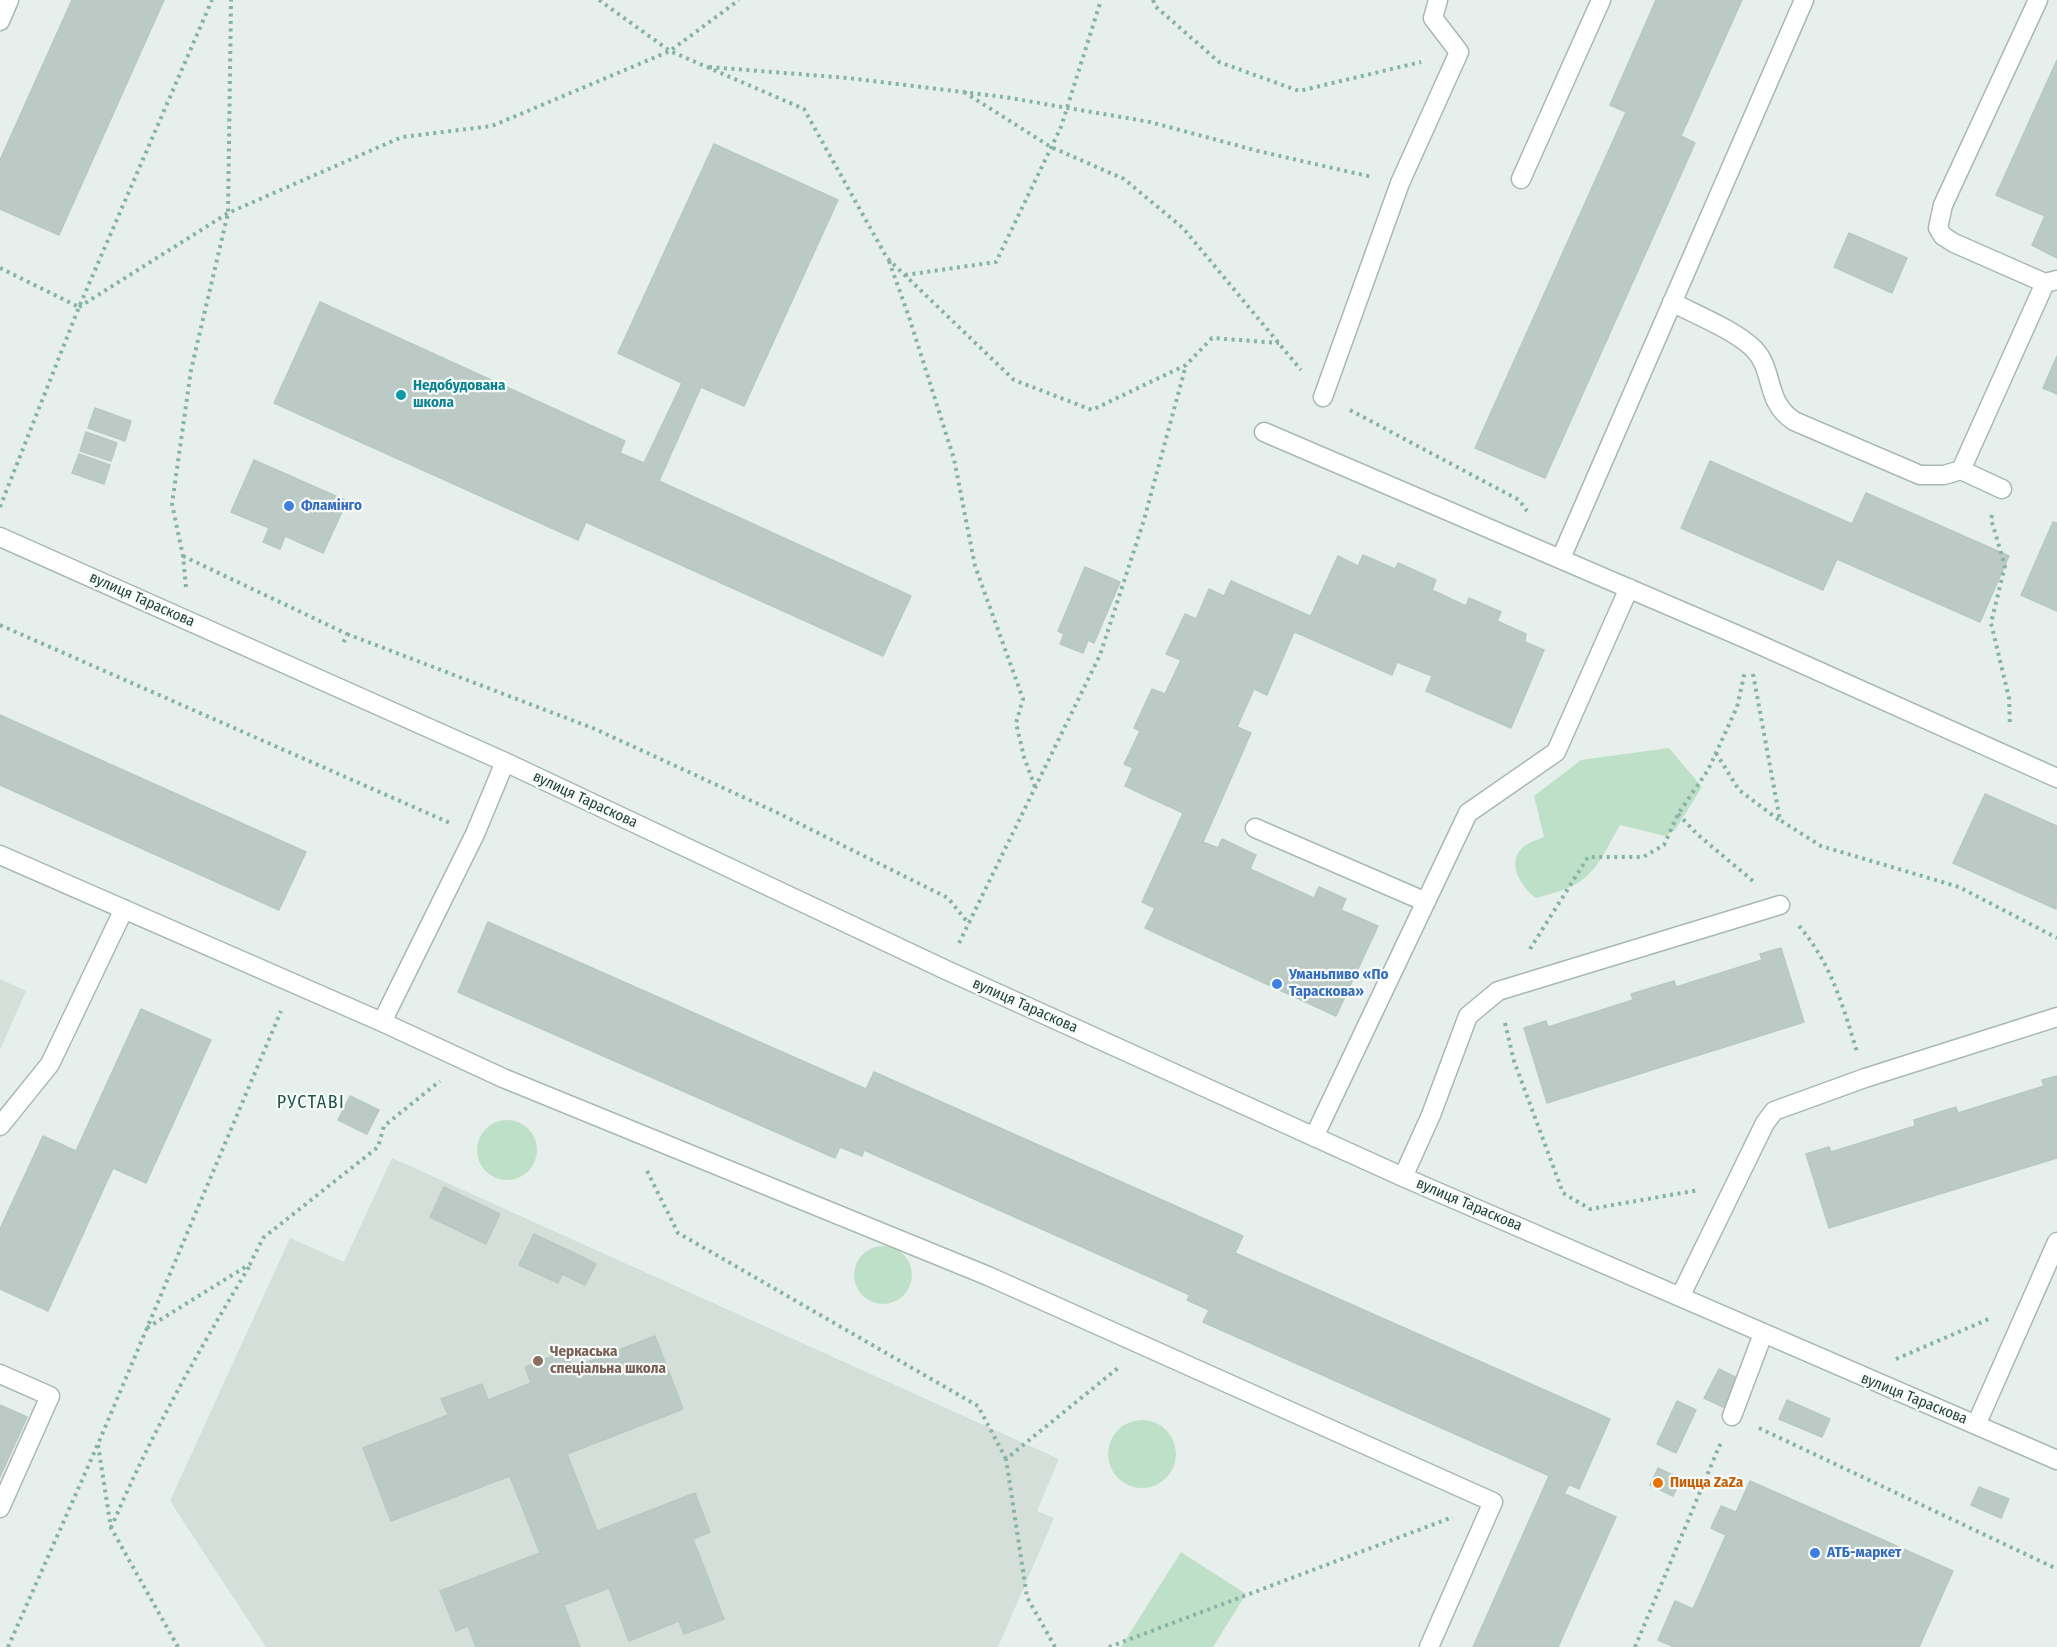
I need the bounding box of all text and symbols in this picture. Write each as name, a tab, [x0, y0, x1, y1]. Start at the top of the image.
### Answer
place label: Недобудована школа	[413, 377, 506, 412]
marker: Недобудована школа	[394, 388, 408, 402]
place label: Фламінго	[301, 497, 362, 515]
marker: Фламінго	[282, 499, 296, 513]
street label: вулиця Тараскова	[87, 569, 197, 631]
street label: вулиця Тараскова	[530, 768, 640, 832]
place label: Уманьпиво «По Тараскова»	[1289, 966, 1388, 1001]
street label: вулиця Тараскова	[970, 975, 1080, 1037]
marker: Уманьпиво «По Тараскова»	[1270, 977, 1284, 991]
district label: РУСТАВІ	[277, 1092, 345, 1114]
street label: вулиця Тараскова	[1413, 1175, 1525, 1235]
place label: Черкаська спеціальна школа	[550, 1343, 666, 1378]
marker: Черкаська спеціальна школа	[531, 1354, 545, 1368]
street label: вулиця Тараскова	[1858, 1369, 1970, 1429]
place label: Пицца ZaZa	[1670, 1474, 1743, 1492]
marker: Пицца ZaZa	[1651, 1476, 1665, 1490]
place label: АТБ-маркет	[1827, 1544, 1901, 1562]
marker: АТБ-маркет	[1808, 1546, 1822, 1560]

